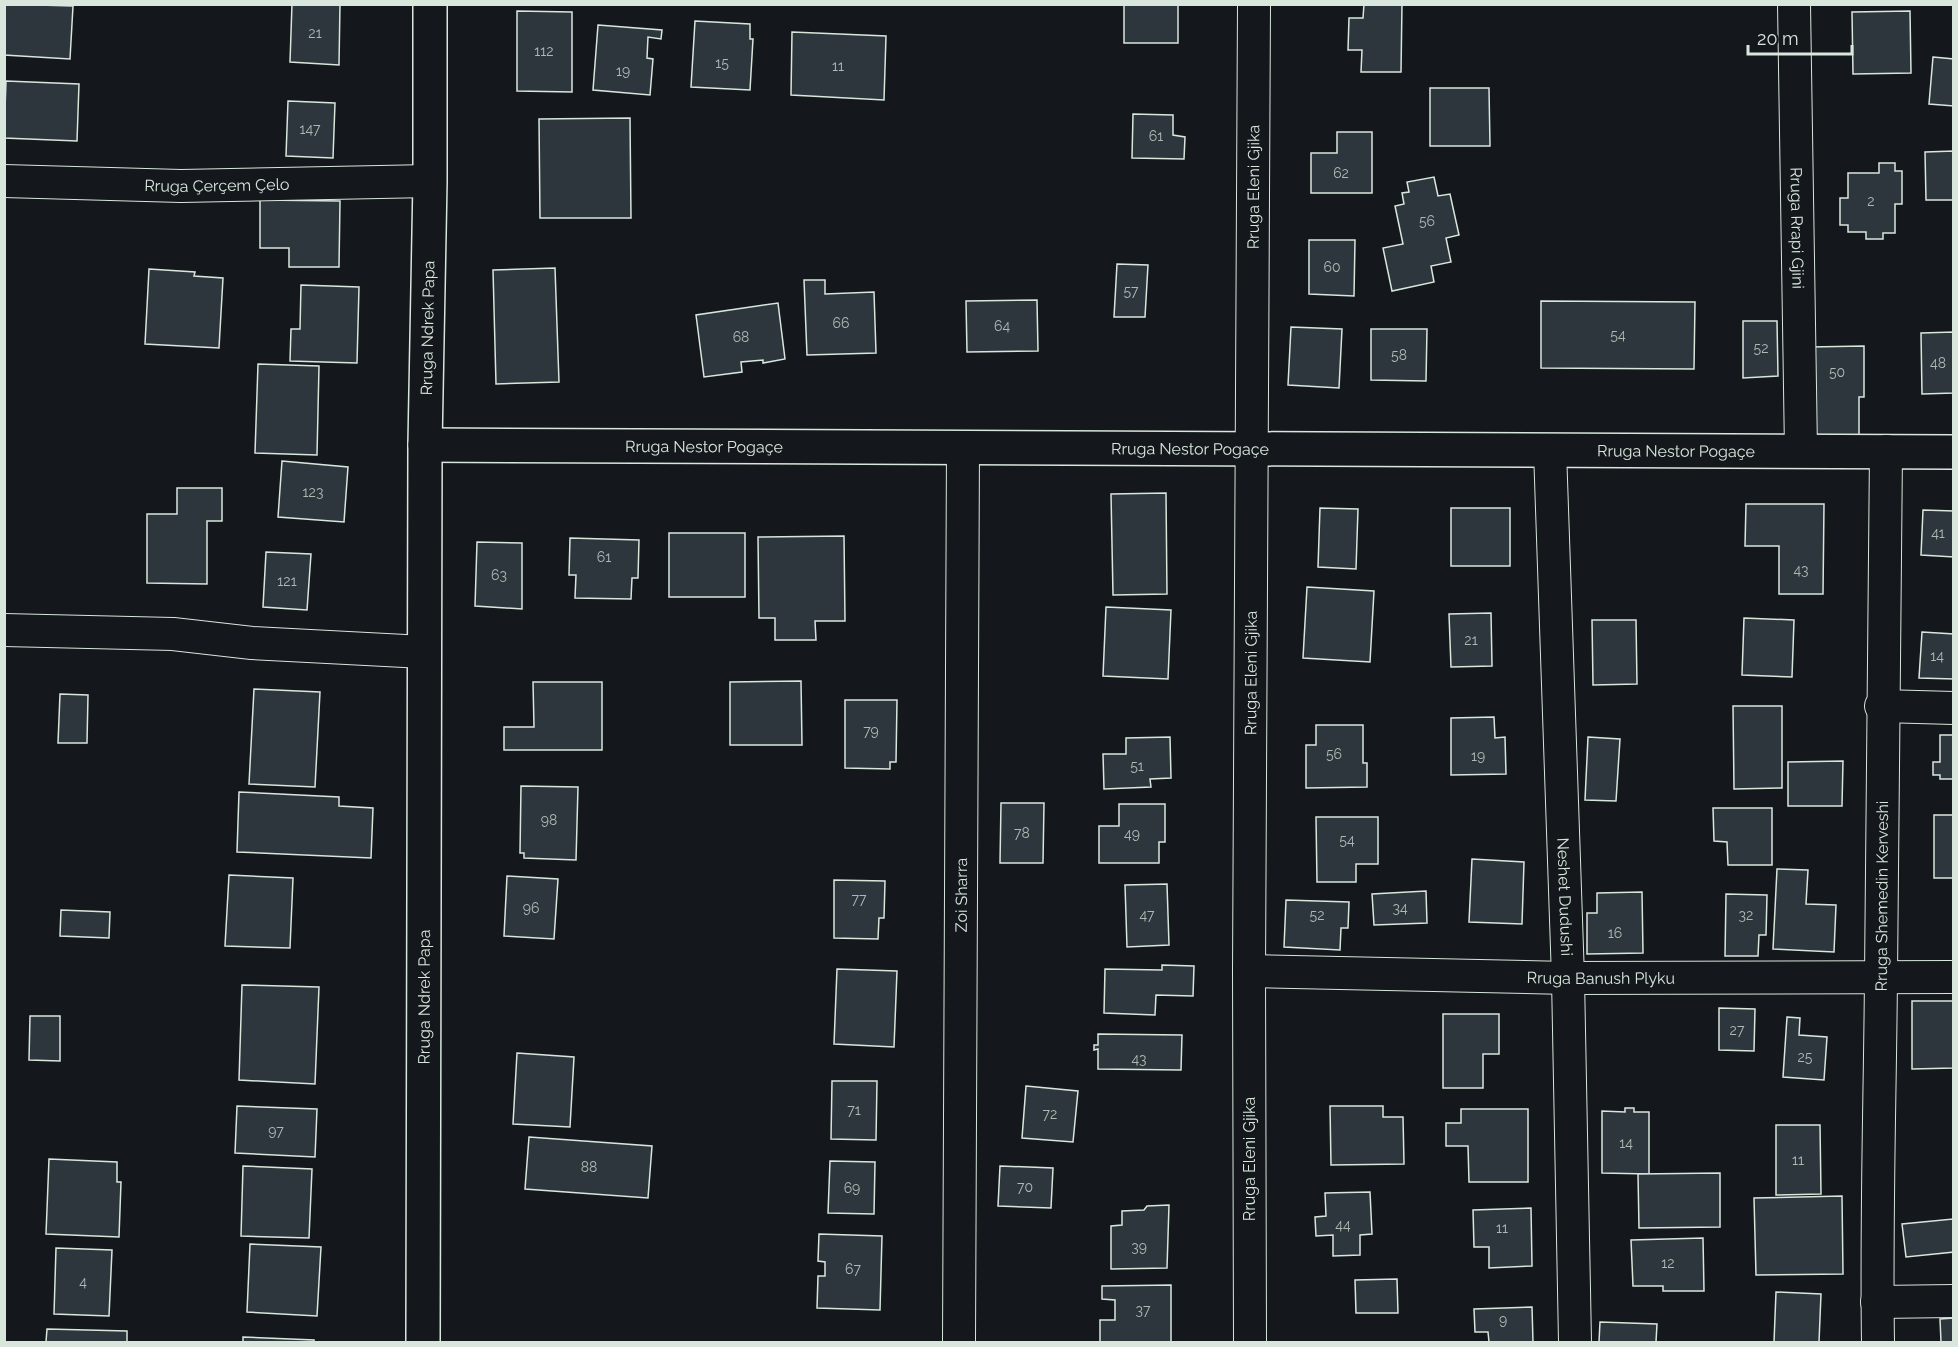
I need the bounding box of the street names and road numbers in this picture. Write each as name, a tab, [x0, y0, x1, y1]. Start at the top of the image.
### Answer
street label: Rruga Eleni Gjika	[1243, 125, 1263, 249]
street label: Rruga Rrapi Gjini	[1787, 167, 1808, 289]
street label: Rruga Çerçem Çelo	[144, 174, 290, 196]
street label: Rruga Ndrek Papa	[416, 260, 438, 396]
street label: Rruga Nestor Pogaçe	[625, 436, 783, 456]
street label: Rruga Nestor Pogaçe	[1111, 439, 1269, 458]
street label: Rruga Nestor Pogaçe	[1597, 441, 1755, 461]
street label: Rruga Eleni Gjika	[1241, 611, 1260, 735]
street label: Rruga Shemedin Kerveshi	[1871, 801, 1892, 991]
street label: Neshet Dudushi	[1554, 837, 1577, 956]
street label: Zoi Sharra	[951, 858, 971, 932]
street label: Rruga Ndrek Papa	[414, 929, 433, 1065]
street label: Rruga Banush Plyku	[1527, 968, 1675, 988]
street label: Rruga Eleni Gjika	[1240, 1097, 1259, 1221]

